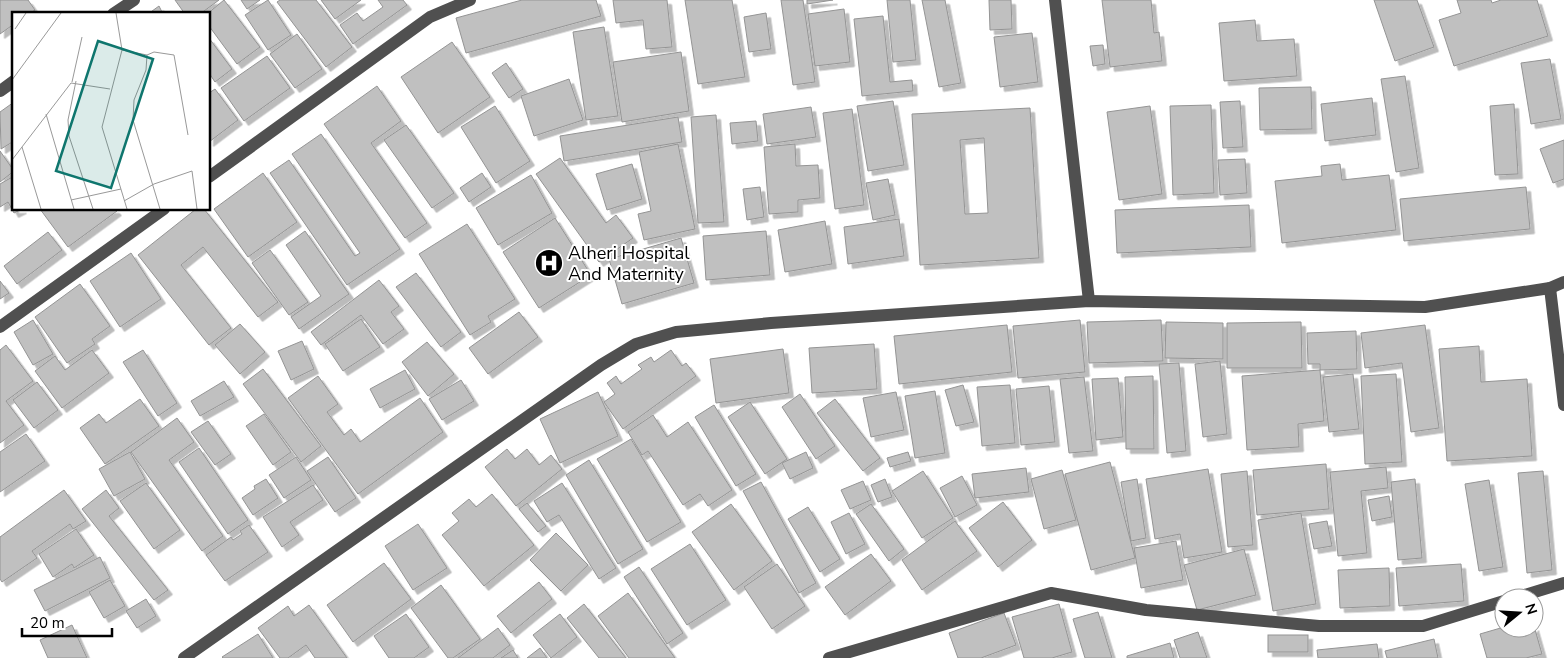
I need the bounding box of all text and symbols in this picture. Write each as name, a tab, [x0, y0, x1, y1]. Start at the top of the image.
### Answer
inset map	[12, 12, 210, 210]
place label: Alheri Hospital And Maternity	[568, 241, 690, 286]
hospital icon: Alheri Hospital And Maternity	[534, 248, 564, 278]
north arrow	[1494, 588, 1544, 638]
text: N	[1520, 601, 1542, 617]
scale bar	[22, 606, 112, 638]
text: 20 m	[30, 613, 65, 633]

